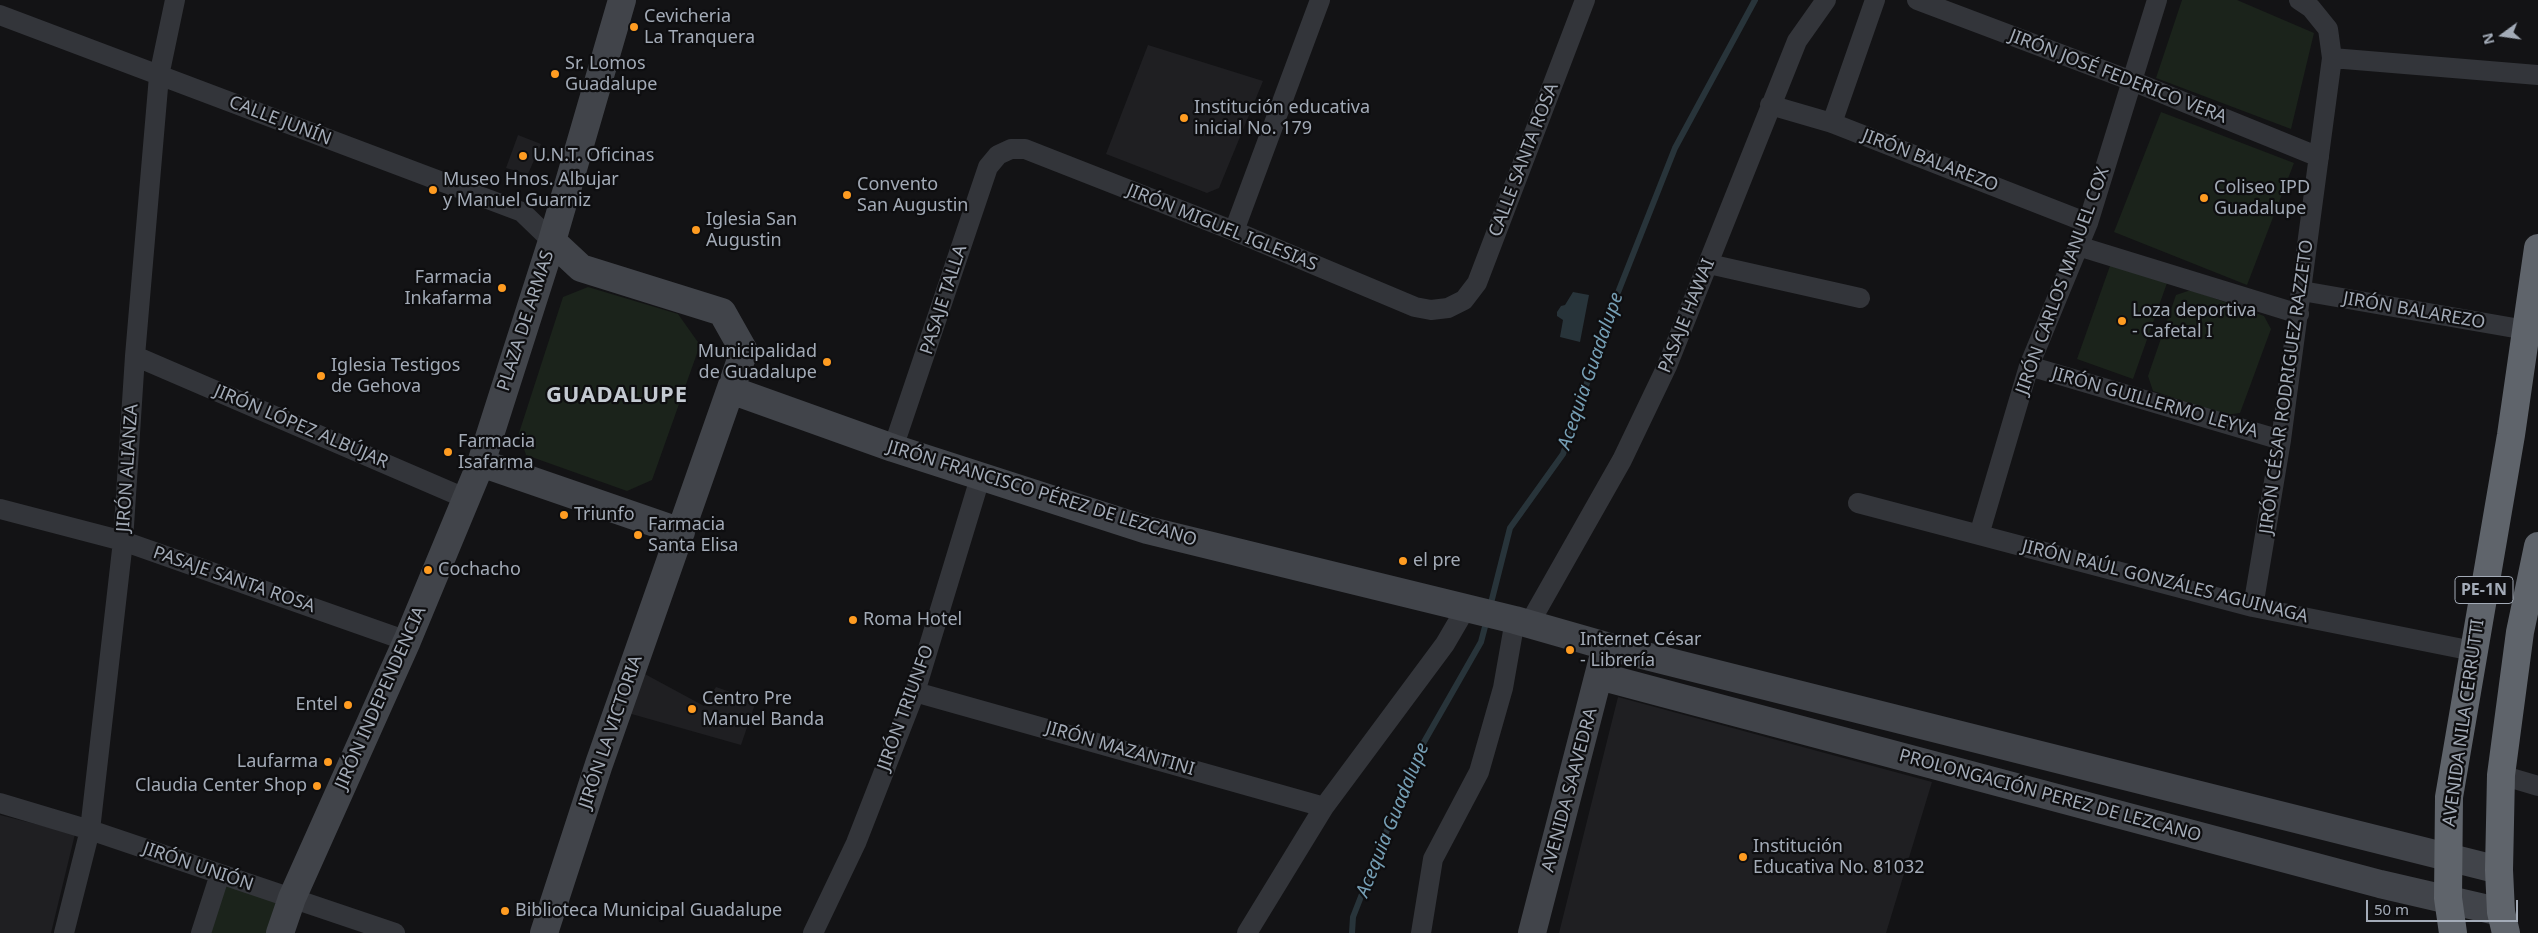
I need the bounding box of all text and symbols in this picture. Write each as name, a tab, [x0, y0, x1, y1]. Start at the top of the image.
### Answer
place label: Cevicheria La Tranquera	[644, 6, 755, 48]
north arrow	[2478, 10, 2528, 60]
marker: Cevicheria La Tranquera	[628, 21, 640, 33]
street label: JIRÓN JOSÉ FEDERICO VERA	[2006, 25, 2230, 129]
text: N	[2477, 31, 2499, 47]
place label: Sr. Lomos Guadalupe	[565, 53, 657, 96]
marker: Sr. Lomos Guadalupe	[549, 68, 561, 80]
street label: CALLE SANTA ROSA	[1485, 80, 1563, 240]
street label: CALLE JUNÍN	[226, 92, 334, 150]
place label: Institución educativa inicial No. 179	[1194, 97, 1370, 140]
marker: Institución educativa inicial No. 179	[1178, 112, 1190, 124]
street label: JIRÓN BALAREZO	[1859, 125, 2001, 197]
place label: U.N.T. Oficinas	[533, 145, 654, 167]
marker: U.N.T. Oficinas	[517, 150, 529, 162]
street label: JIRÓN CARLOS MANUEL COX	[2012, 164, 2114, 398]
place label: Museo Hnos. Albujar y Manuel Guarniz	[443, 169, 619, 212]
place label: Convento San Augustin	[857, 174, 968, 216]
place label: Coliseo IPD Guadalupe	[2214, 177, 2310, 220]
street label: JIRÓN MIGUEL IGLESIAS	[1124, 180, 1320, 276]
marker: Museo Hnos. Albujar y Manuel Guarniz	[427, 184, 439, 196]
marker: Convento San Augustin	[841, 189, 853, 201]
marker: Coliseo IPD Guadalupe	[2198, 192, 2210, 204]
place label: Iglesia San Augustin	[706, 209, 797, 252]
marker: Iglesia San Augustin	[690, 224, 702, 236]
street label: JIRÓN CÉSAR RODRIGUEZ RAZZETO	[2256, 238, 2318, 536]
street label: PASAJE TALLA	[916, 242, 972, 358]
street label: PLAZA DE ARMAS	[493, 248, 559, 394]
street label: PASAJE HAWAI	[1654, 256, 1720, 376]
place label: Farmacia Inkafarma	[404, 267, 492, 310]
marker: Farmacia Inkafarma	[496, 282, 508, 294]
street label: JIRÓN BALAREZO	[2341, 288, 2487, 334]
water label: Acequia Guadalupe	[1553, 290, 1629, 452]
place label: Loza deportiva - Cafetal I	[2132, 300, 2256, 342]
marker: Loza deportiva - Cafetal I	[2116, 315, 2128, 327]
place label: Municipalidad de Guadalupe	[698, 341, 817, 384]
place label: Iglesia Testigos de Gehova	[331, 355, 460, 398]
marker: Municipalidad de Guadalupe	[821, 356, 833, 368]
street label: JIRÓN GUILLERMO LEYVA	[2049, 363, 2261, 443]
marker: Iglesia Testigos de Gehova	[315, 370, 327, 382]
street label: JIRÓN LÓPEZ ALBÚJAR	[211, 381, 391, 473]
district label: GUADALUPE	[545, 383, 689, 409]
street label: JIRÓN ALIANZA	[113, 403, 143, 533]
place label: Farmacia Isafarma	[458, 431, 535, 474]
street label: JIRÓN FRANCISCO PÉREZ DE LEZCANO	[885, 437, 1199, 551]
marker: Farmacia Isafarma	[442, 446, 454, 458]
place label: Triunfo	[574, 504, 635, 526]
marker: Triunfo	[558, 509, 570, 521]
place label: Farmacia Santa Elisa	[648, 514, 738, 556]
marker: Farmacia Santa Elisa	[632, 529, 644, 541]
street label: JIRÓN RAÚL GONZÁLES AGUINAGA	[2020, 536, 2310, 628]
street label: PASAJE SANTA ROSA	[150, 542, 318, 618]
place label: el pre	[1413, 550, 1461, 572]
marker: el pre	[1397, 555, 1409, 567]
place label: Cochacho	[438, 559, 521, 581]
marker: Cochacho	[422, 564, 434, 576]
road number: PE-1N	[2455, 576, 2513, 604]
street label: JIRÓN INDEPENDENCIA	[331, 603, 431, 793]
place label: Roma Hotel	[863, 609, 962, 631]
marker: Roma Hotel	[847, 614, 859, 626]
street label: AVENIDA NILA CERRUTTI	[2439, 618, 2489, 828]
place label: Internet César - Librería	[1580, 629, 1701, 672]
street label: JIRÓN TRIUNFO	[873, 642, 939, 774]
marker: Internet César - Librería	[1564, 644, 1576, 656]
street label: JIRÓN LA VICTORIA	[575, 652, 647, 812]
place label: Centro Pre Manuel Banda	[702, 688, 824, 731]
place label: Entel	[296, 694, 338, 716]
marker: Entel	[342, 699, 354, 711]
marker: Centro Pre Manuel Banda	[686, 703, 698, 715]
street label: AVENIDA SAAVEDRA	[1538, 706, 1602, 874]
street label: JIRÓN MAZANTINI	[1043, 717, 1197, 781]
water label: Acequia Guadalupe	[1352, 740, 1434, 900]
street label: PROLONGACIÓN PEREZ DE LEZCANO	[1896, 745, 2204, 847]
place label: Laufarma	[237, 751, 318, 773]
marker: Laufarma	[322, 756, 334, 768]
place label: Claudia Center Shop	[135, 775, 307, 797]
marker: Claudia Center Shop	[311, 780, 323, 792]
place label: Institución Educativa No. 81032	[1753, 836, 1925, 879]
street label: JIRÓN UNIÓN	[140, 838, 256, 896]
marker: Institución Educativa No. 81032	[1737, 851, 1749, 863]
scale bar	[2368, 890, 2520, 922]
text: 50 m	[2374, 899, 2409, 919]
place label: Biblioteca Municipal Guadalupe	[515, 900, 782, 922]
marker: Biblioteca Municipal Guadalupe	[499, 905, 511, 917]

